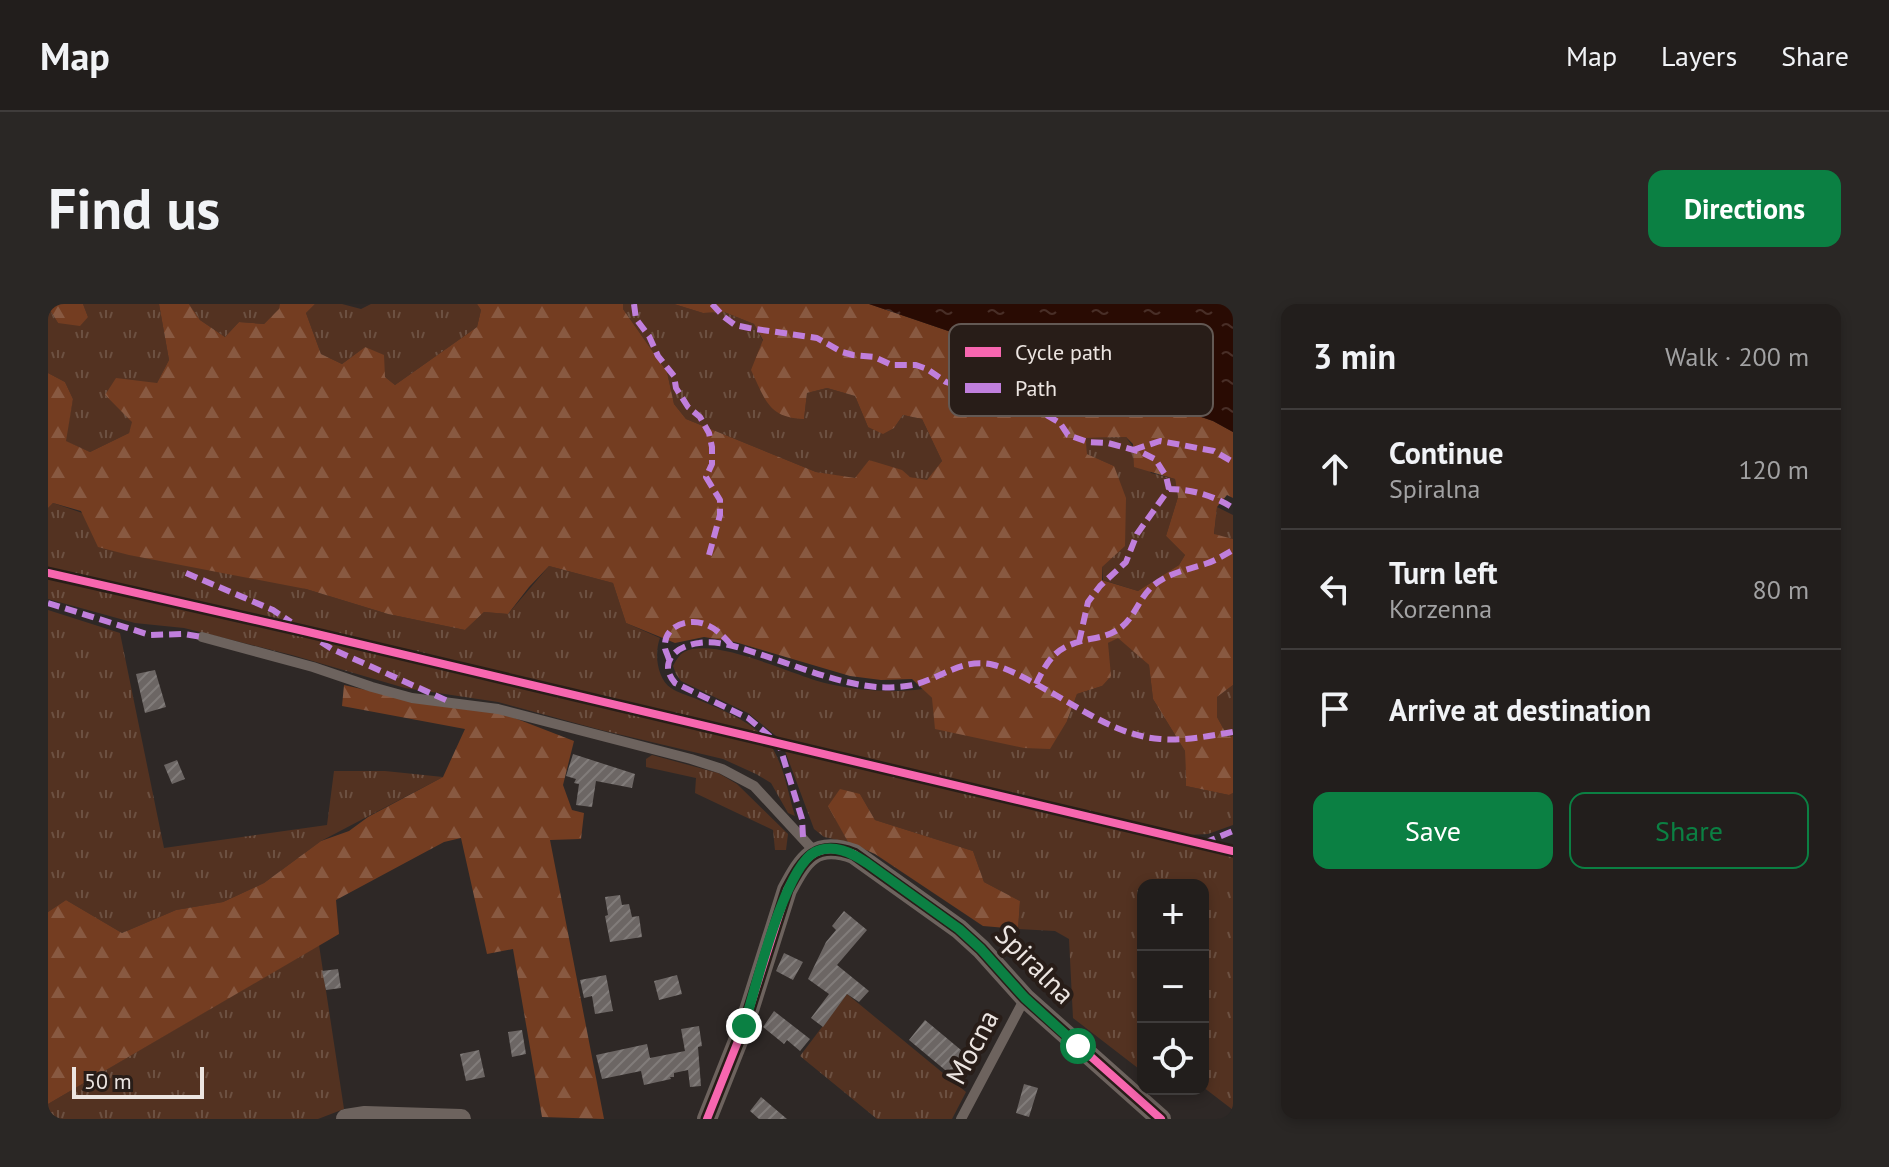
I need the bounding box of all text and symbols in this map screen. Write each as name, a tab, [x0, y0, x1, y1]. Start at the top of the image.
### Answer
text: Map	[40, 31, 110, 80]
text: Map	[1566, 37, 1617, 74]
text: Layers	[1661, 37, 1737, 74]
text: Share	[1781, 37, 1849, 74]
button: Directions	[1648, 170, 1841, 247]
text: Find us	[48, 172, 220, 244]
legend	[949, 324, 1213, 416]
text: 3 min	[1313, 334, 1396, 378]
text: Cycle path	[1015, 338, 1112, 366]
text: Walk · 200 m	[1665, 340, 1809, 373]
text: Path	[1015, 374, 1057, 402]
text: Continue	[1389, 433, 1503, 472]
icon: ahead	[1313, 447, 1357, 491]
text: 120 m	[1738, 453, 1809, 486]
text: Spiralna	[1389, 472, 1480, 505]
text: Turn left	[1389, 553, 1497, 592]
icon: left	[1313, 567, 1357, 611]
text: 80 m	[1753, 573, 1809, 606]
text: Korzenna	[1389, 592, 1492, 625]
icon: arrive	[1313, 687, 1357, 731]
text: Arrive at destination	[1389, 690, 1651, 729]
button: Save	[1313, 792, 1553, 869]
button: Share	[1569, 792, 1809, 869]
map controls	[1137, 879, 1209, 1095]
button: +	[1137, 879, 1209, 951]
street label: Spiralna	[988, 916, 1083, 1011]
button: −	[1137, 951, 1209, 1023]
street label: Mocna	[937, 1003, 1006, 1090]
route end	[726, 1008, 762, 1044]
button: locate	[1137, 1023, 1209, 1095]
route start	[1060, 1028, 1096, 1064]
scale bar	[72, 1063, 204, 1099]
text: 50 m	[84, 1067, 132, 1095]

